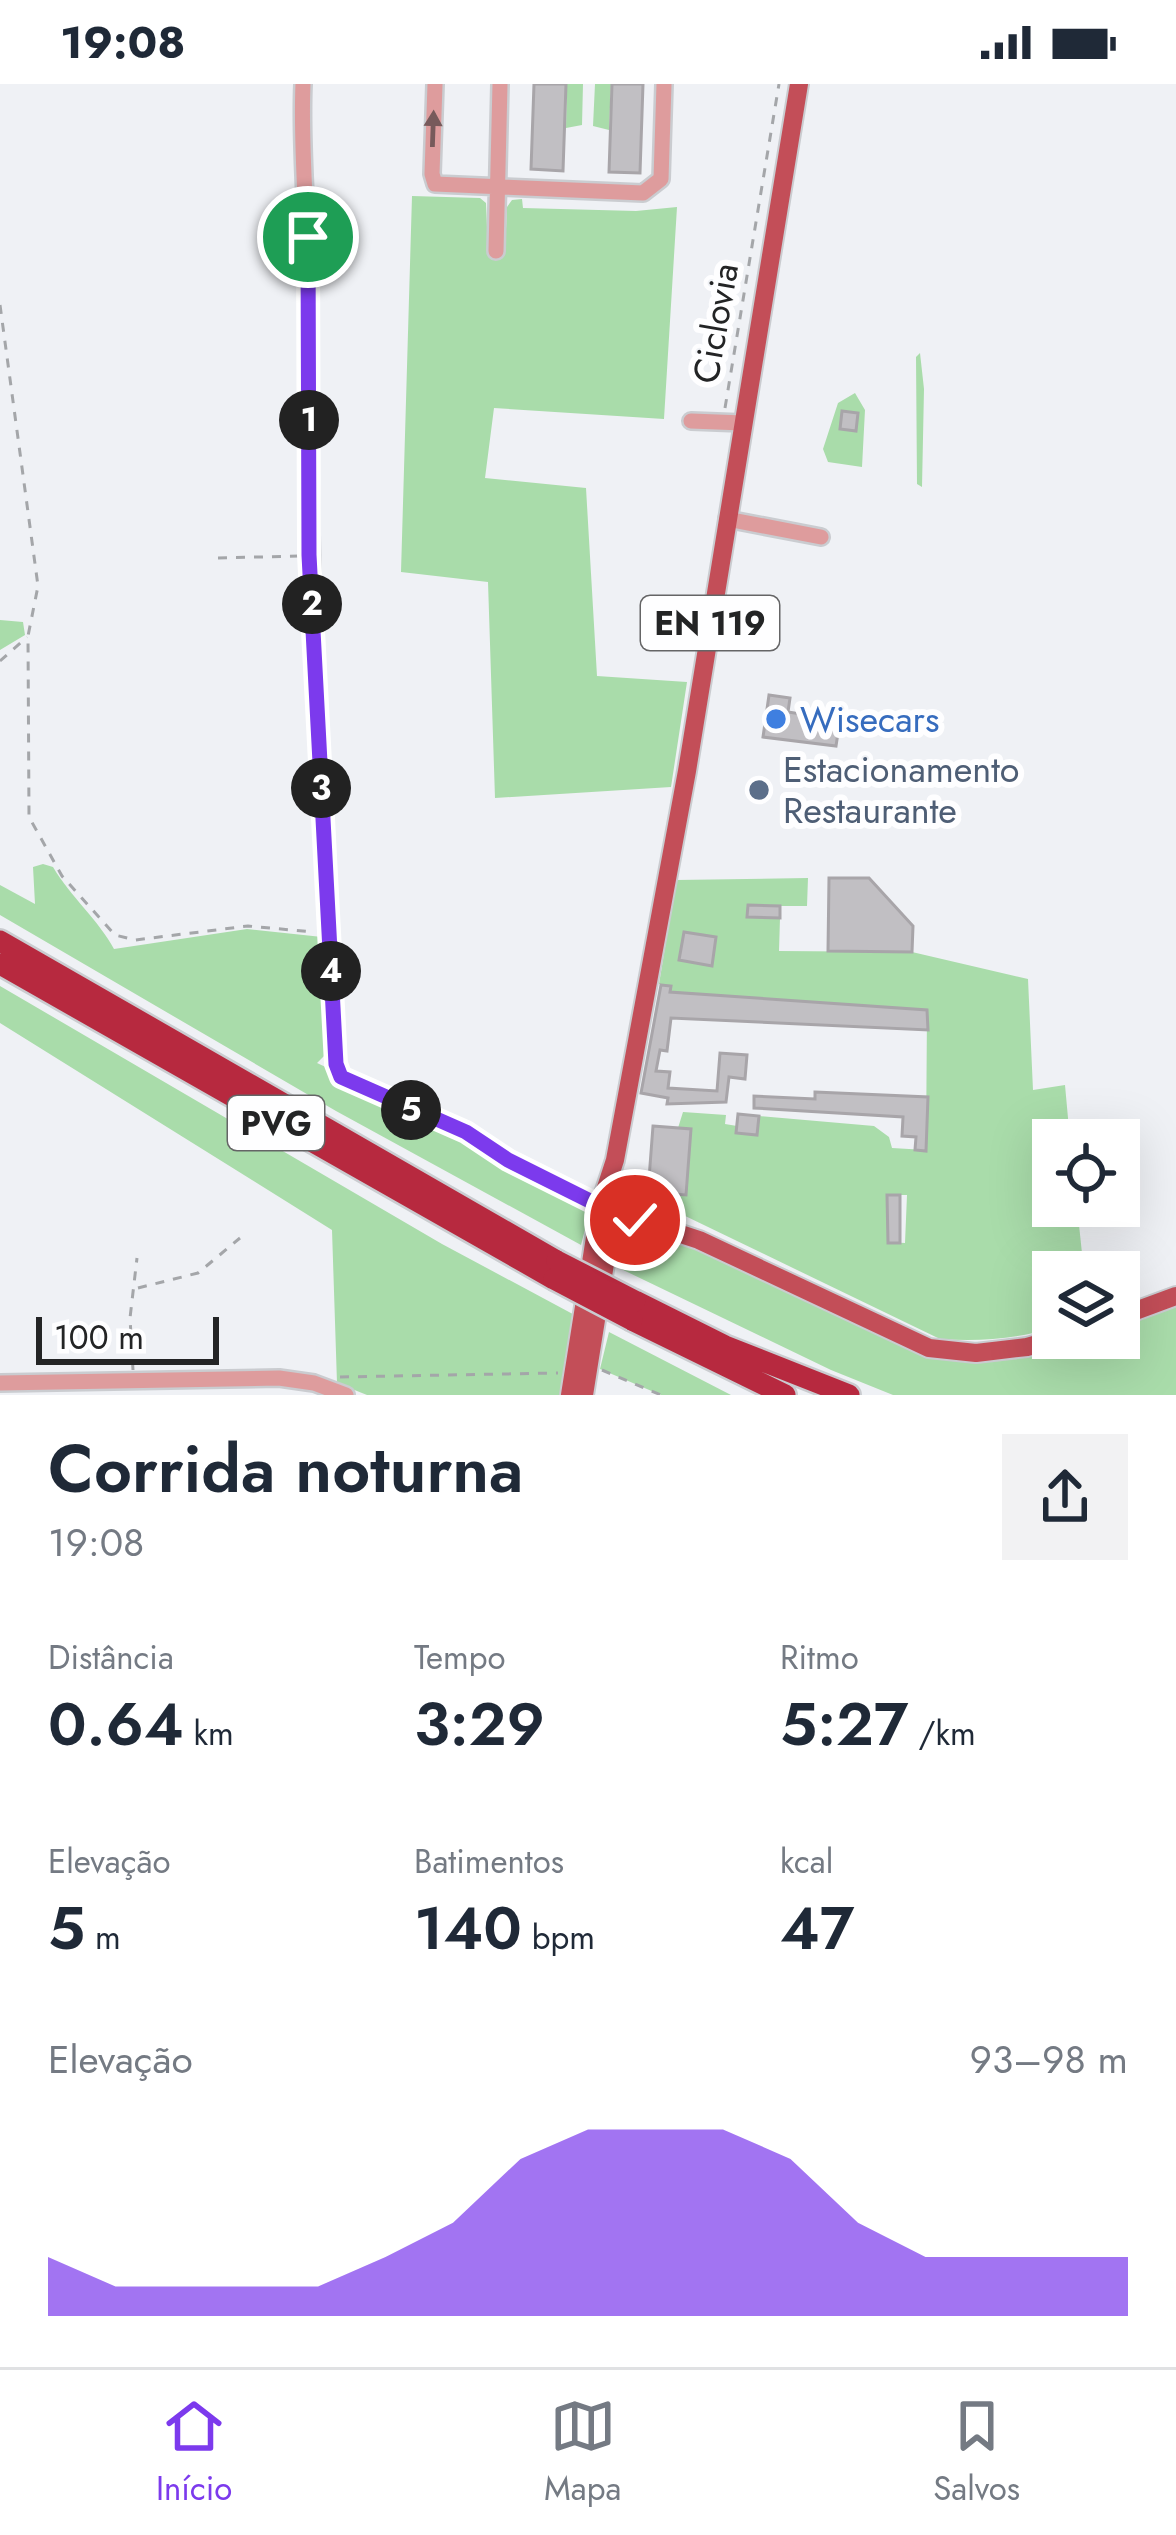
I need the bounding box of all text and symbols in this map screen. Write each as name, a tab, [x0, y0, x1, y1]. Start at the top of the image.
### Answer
text: 19:08	[60, 10, 186, 75]
one-way arrow	[424, 109, 443, 147]
pin	[257, 186, 359, 288]
icon: arrive	[275, 204, 341, 270]
street label: Ciclovia	[679, 259, 751, 387]
pin: 1	[279, 390, 339, 450]
text: 1	[301, 396, 317, 443]
pin: 2	[282, 574, 342, 634]
text: 2	[301, 580, 323, 627]
road number: EN 119	[641, 596, 779, 650]
place label: Wisecars	[800, 693, 939, 745]
marker: Wisecars	[763, 706, 789, 732]
place label: Estacionamento Restaurante	[783, 743, 1020, 836]
pin: 3	[291, 758, 351, 818]
text: 3	[311, 764, 331, 811]
marker: Estacionamento Restaurante	[746, 777, 772, 803]
pin: 4	[301, 941, 361, 1001]
text: 4	[319, 947, 343, 994]
pin: 5	[381, 1080, 441, 1140]
text: 5	[400, 1086, 422, 1133]
road number: PVG	[228, 1096, 324, 1150]
map controls	[1032, 1119, 1140, 1359]
button: locate	[1032, 1119, 1140, 1227]
pin	[584, 1169, 686, 1271]
icon: check	[602, 1187, 668, 1253]
button: layers	[1032, 1251, 1140, 1359]
scale bar	[36, 1311, 219, 1364]
text: 100 m	[54, 1314, 144, 1361]
text: Corrida noturna	[48, 1421, 523, 1517]
button: share	[1002, 1434, 1128, 1560]
text: 19:08	[48, 1514, 144, 1571]
text: Distância	[48, 1634, 174, 1681]
text: Tempo	[414, 1634, 506, 1681]
text: Ritmo	[780, 1634, 859, 1681]
text: 0.64	[48, 1681, 184, 1768]
text: 3:29	[414, 1681, 545, 1768]
text: 5:27	[780, 1681, 909, 1768]
text: km	[184, 1710, 234, 1757]
text: /km	[909, 1710, 976, 1757]
text: Elevação	[48, 1838, 170, 1885]
text: Batimentos	[414, 1838, 564, 1885]
text: kcal	[780, 1838, 833, 1885]
text: 5	[48, 1885, 85, 1972]
text: 140	[414, 1885, 522, 1972]
text: 47	[780, 1885, 854, 1972]
text: m	[85, 1914, 121, 1961]
text: bpm	[522, 1914, 595, 1961]
text: Elevação	[48, 2031, 193, 2088]
text: 93–98 m	[970, 2031, 1128, 2088]
tab: Início	[156, 2393, 232, 2512]
tab: Mapa	[544, 2393, 621, 2512]
tab: Salvos	[933, 2393, 1020, 2512]

